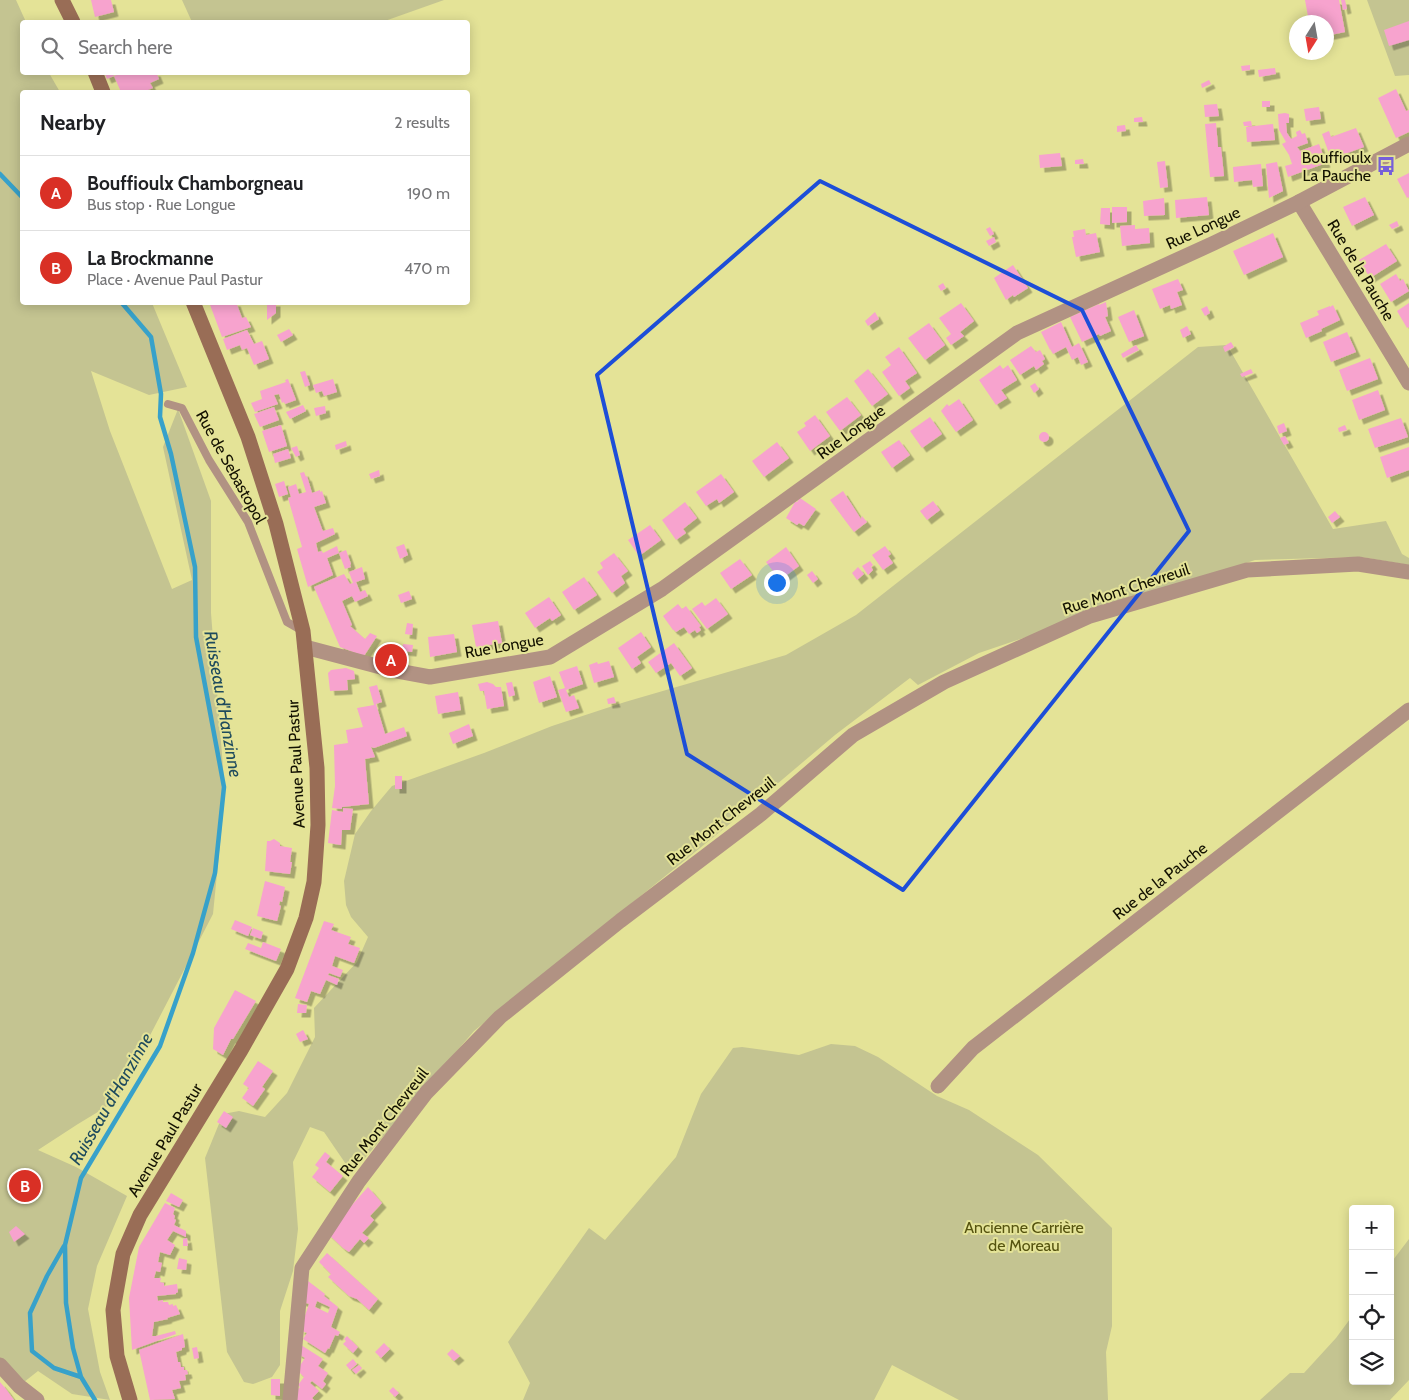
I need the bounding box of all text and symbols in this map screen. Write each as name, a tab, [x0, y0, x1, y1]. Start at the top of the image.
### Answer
north arrow	[1289, 15, 1334, 60]
search box	[20, 20, 470, 75]
icon: search	[38, 34, 66, 62]
text: Search here	[78, 36, 172, 59]
text: Nearby	[40, 110, 106, 135]
text: 2 results	[394, 113, 450, 132]
place label: Bouffioulx La Pauche	[1302, 148, 1371, 185]
bus stop icon: Bouffioulx La Pauche	[1375, 155, 1397, 177]
text: Bouffioulx Chamborgneau	[87, 172, 303, 195]
text: A	[51, 184, 61, 203]
text: 190 m	[407, 184, 450, 203]
text: Bus stop · Rue Longue	[87, 195, 236, 214]
street label: Rue Longue	[1163, 203, 1243, 253]
street label: Rue de la Pauche	[1323, 216, 1399, 324]
text: La Brockmanne	[87, 247, 214, 270]
text: B	[51, 259, 61, 278]
text: 470 m	[404, 259, 450, 278]
text: Place · Avenue Paul Pastur	[87, 270, 263, 289]
street label: Rue Longue	[813, 401, 889, 463]
street label: Rue de Sebastopol	[192, 407, 270, 527]
street label: Rue Mont Chevreuil	[1060, 559, 1192, 618]
your location	[764, 570, 790, 596]
water label: Ruisseau d'Hanzinne	[199, 629, 247, 779]
street label: Rue Longue	[463, 630, 545, 662]
pin: A	[375, 641, 407, 679]
street label: Avenue Paul Pastur	[283, 698, 309, 829]
street label: Rue Mont Chevreuil	[663, 773, 779, 869]
street label: Rue de la Pauche	[1109, 838, 1211, 924]
water label: Ruisseau d'Hanzinne	[64, 1029, 158, 1169]
street label: Rue Mont Chevreuil	[336, 1064, 432, 1180]
street label: Avenue Paul Pastur	[124, 1079, 207, 1200]
pin: B	[9, 1167, 41, 1205]
map controls	[1349, 1205, 1394, 1385]
button: +	[1349, 1205, 1394, 1250]
park label: Ancienne Carrière de Moreau	[964, 1218, 1084, 1255]
button: −	[1349, 1250, 1394, 1295]
button: locate	[1349, 1295, 1394, 1340]
button: layers	[1349, 1340, 1394, 1385]

